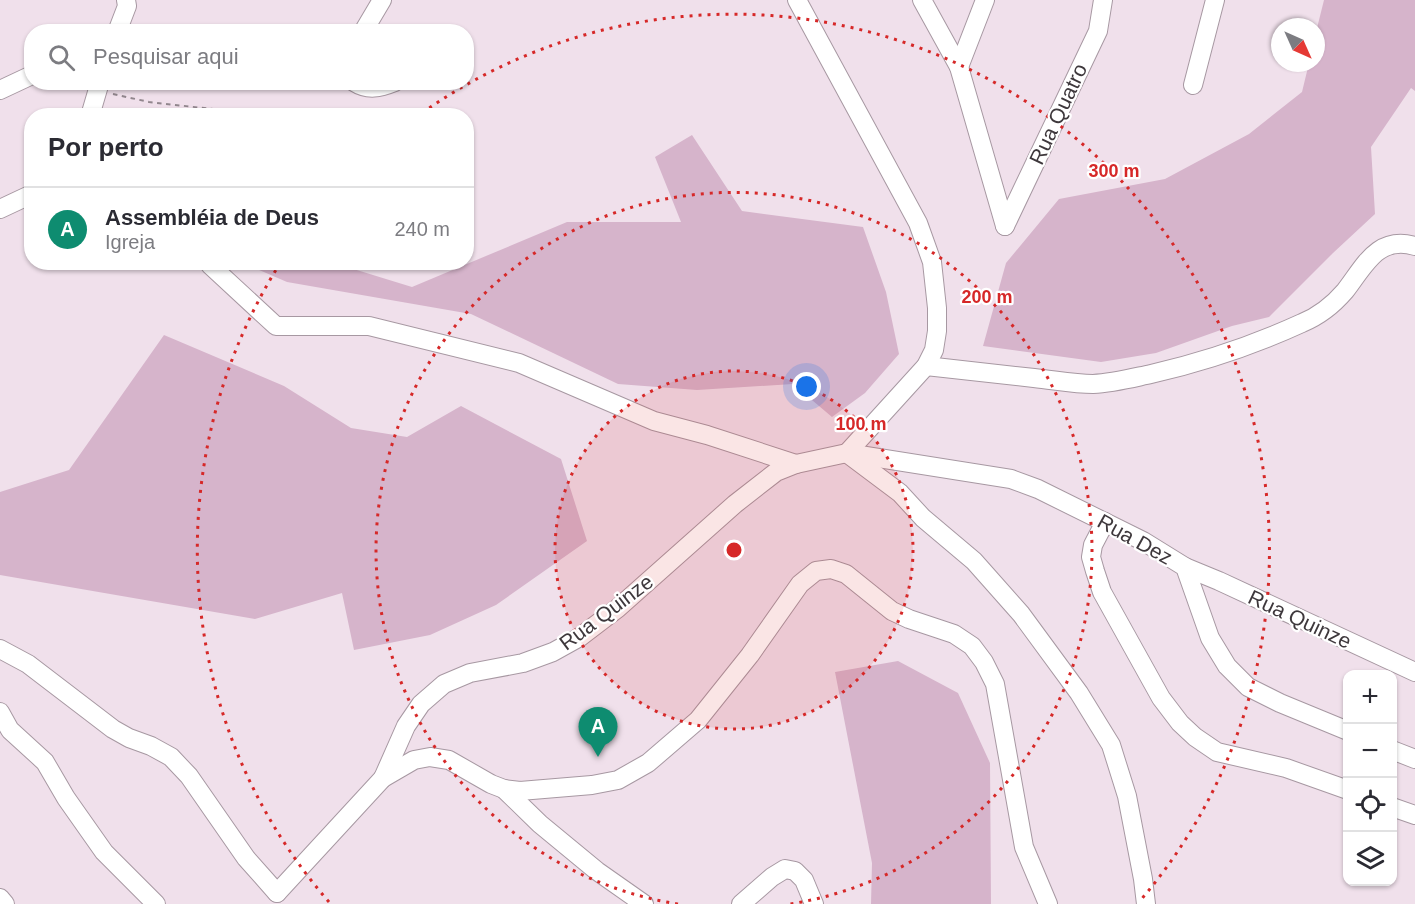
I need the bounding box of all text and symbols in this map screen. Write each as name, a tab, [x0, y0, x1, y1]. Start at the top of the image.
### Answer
north arrow	[1271, 18, 1325, 72]
search box	[24, 24, 474, 90]
icon: search	[45, 41, 78, 74]
text: Pesquisar aqui	[93, 44, 239, 69]
street label: Rua Quatro	[1025, 60, 1091, 168]
text: Por perto	[48, 132, 164, 162]
text: 300 m	[1088, 161, 1140, 181]
text: Assembléia de Deus	[105, 205, 319, 230]
text: A	[60, 218, 75, 240]
text: 240 m	[394, 218, 450, 240]
text: Igreja	[105, 231, 155, 253]
text: 200 m	[961, 287, 1013, 307]
your location	[792, 372, 821, 401]
text: 100 m	[835, 414, 887, 434]
street label: Rua Dez	[1094, 509, 1176, 569]
centre of rings	[724, 540, 744, 560]
street label: Rua Quinze	[555, 569, 657, 655]
street label: Rua Quinze	[1245, 585, 1355, 653]
map controls	[1343, 670, 1397, 886]
button: +	[1343, 670, 1397, 724]
pin: A	[578, 708, 618, 757]
button: −	[1343, 724, 1397, 778]
button: locate	[1343, 778, 1397, 832]
button: layers	[1343, 832, 1397, 886]

